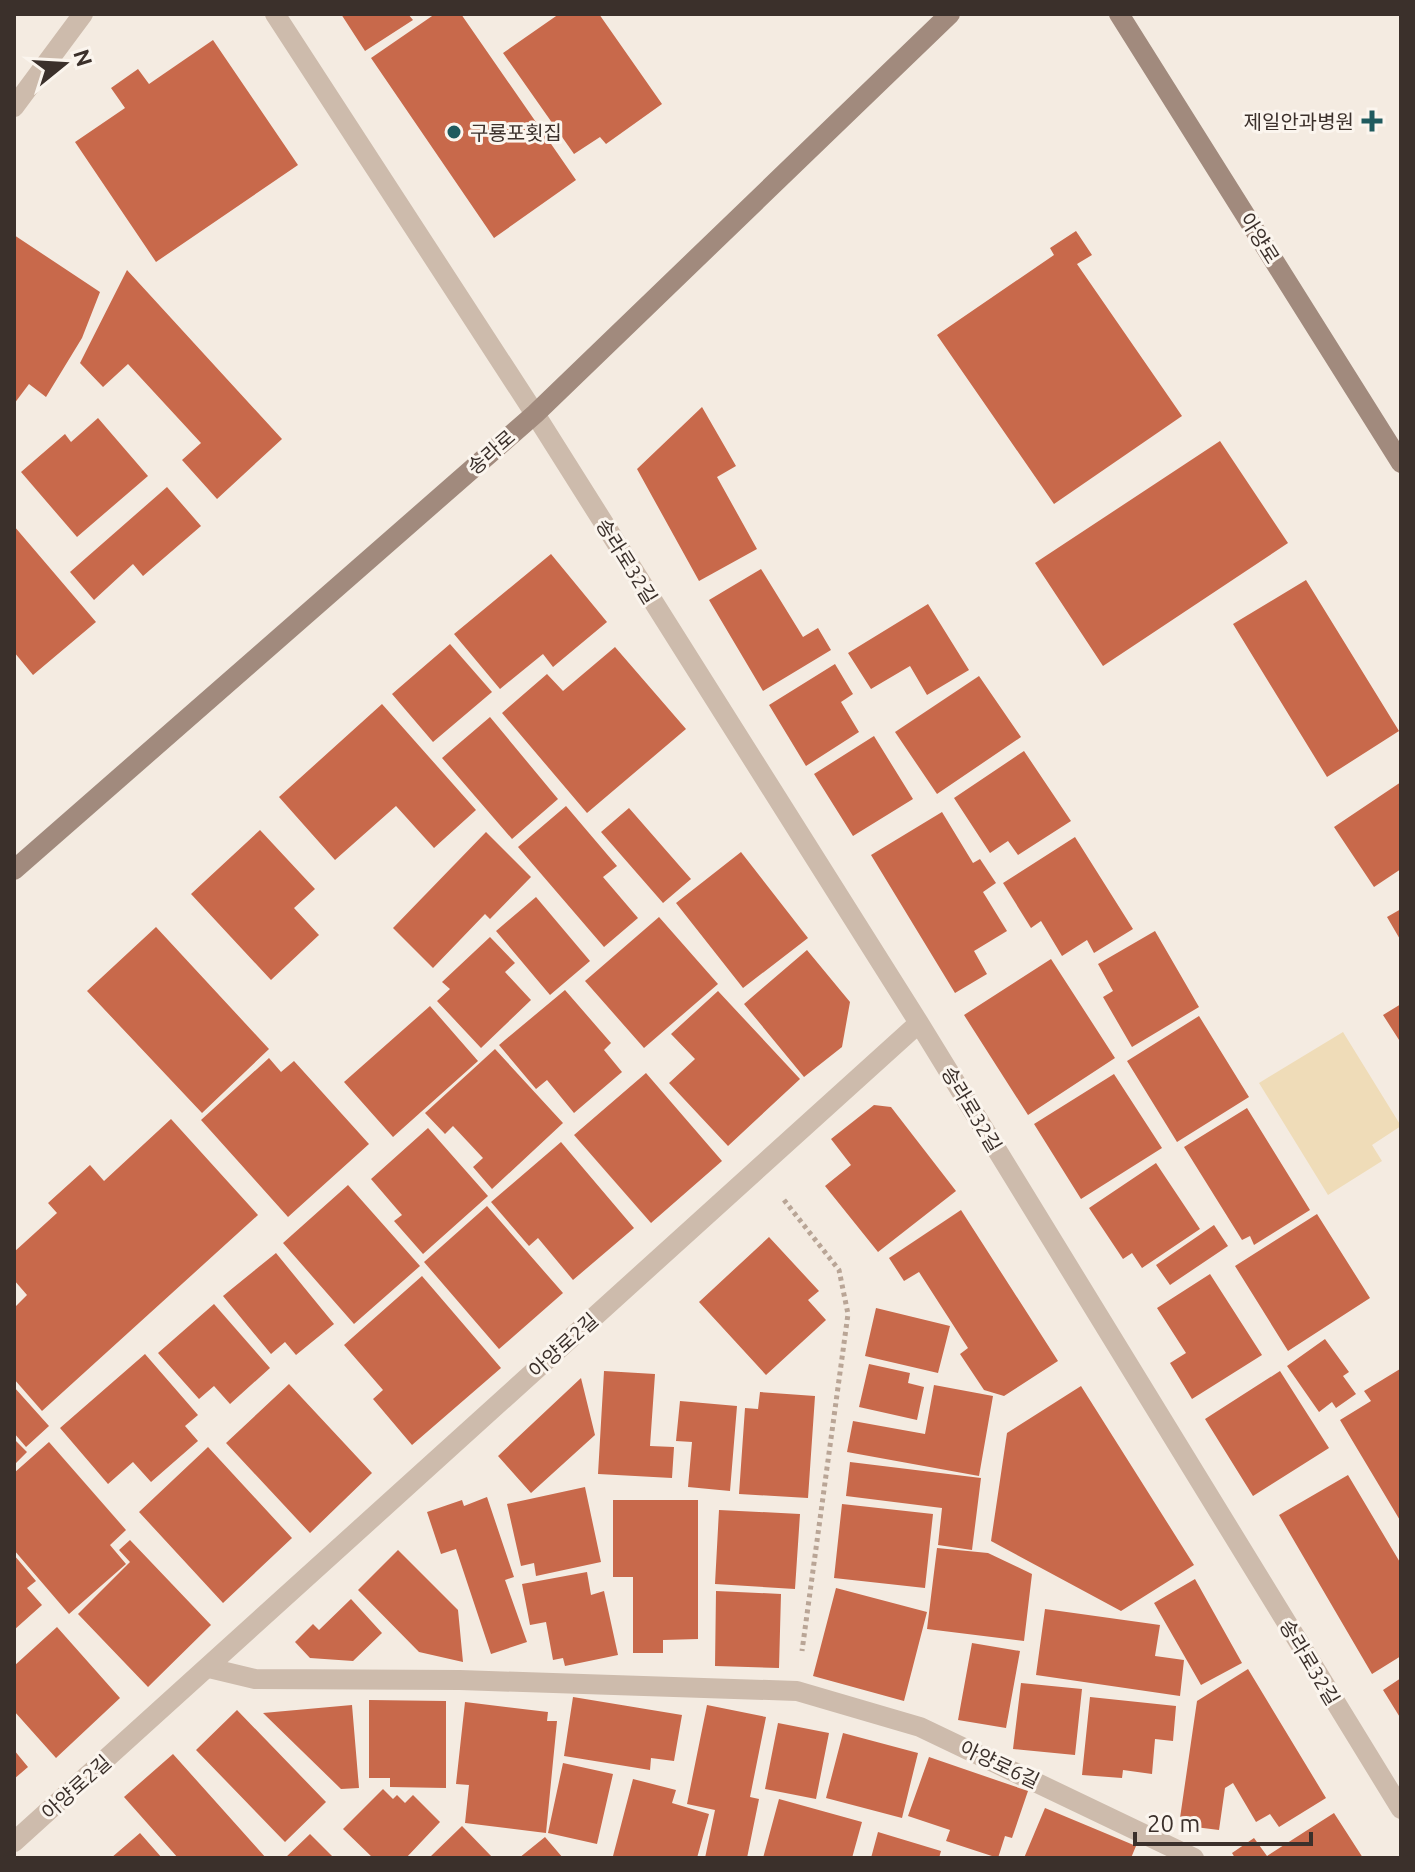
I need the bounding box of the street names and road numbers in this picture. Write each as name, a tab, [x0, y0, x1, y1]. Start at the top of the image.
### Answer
street label: 아양로	[1236, 208, 1284, 268]
street label: 송라로	[463, 425, 519, 479]
street label: 송라로32길	[592, 514, 662, 608]
street label: 송라로32길	[937, 1062, 1007, 1156]
street label: 아양로2길	[524, 1308, 602, 1382]
street label: 송라로32길	[1275, 1615, 1345, 1709]
street label: 아양로6길	[957, 1736, 1043, 1792]
street label: 아양로2길	[37, 1750, 115, 1824]

